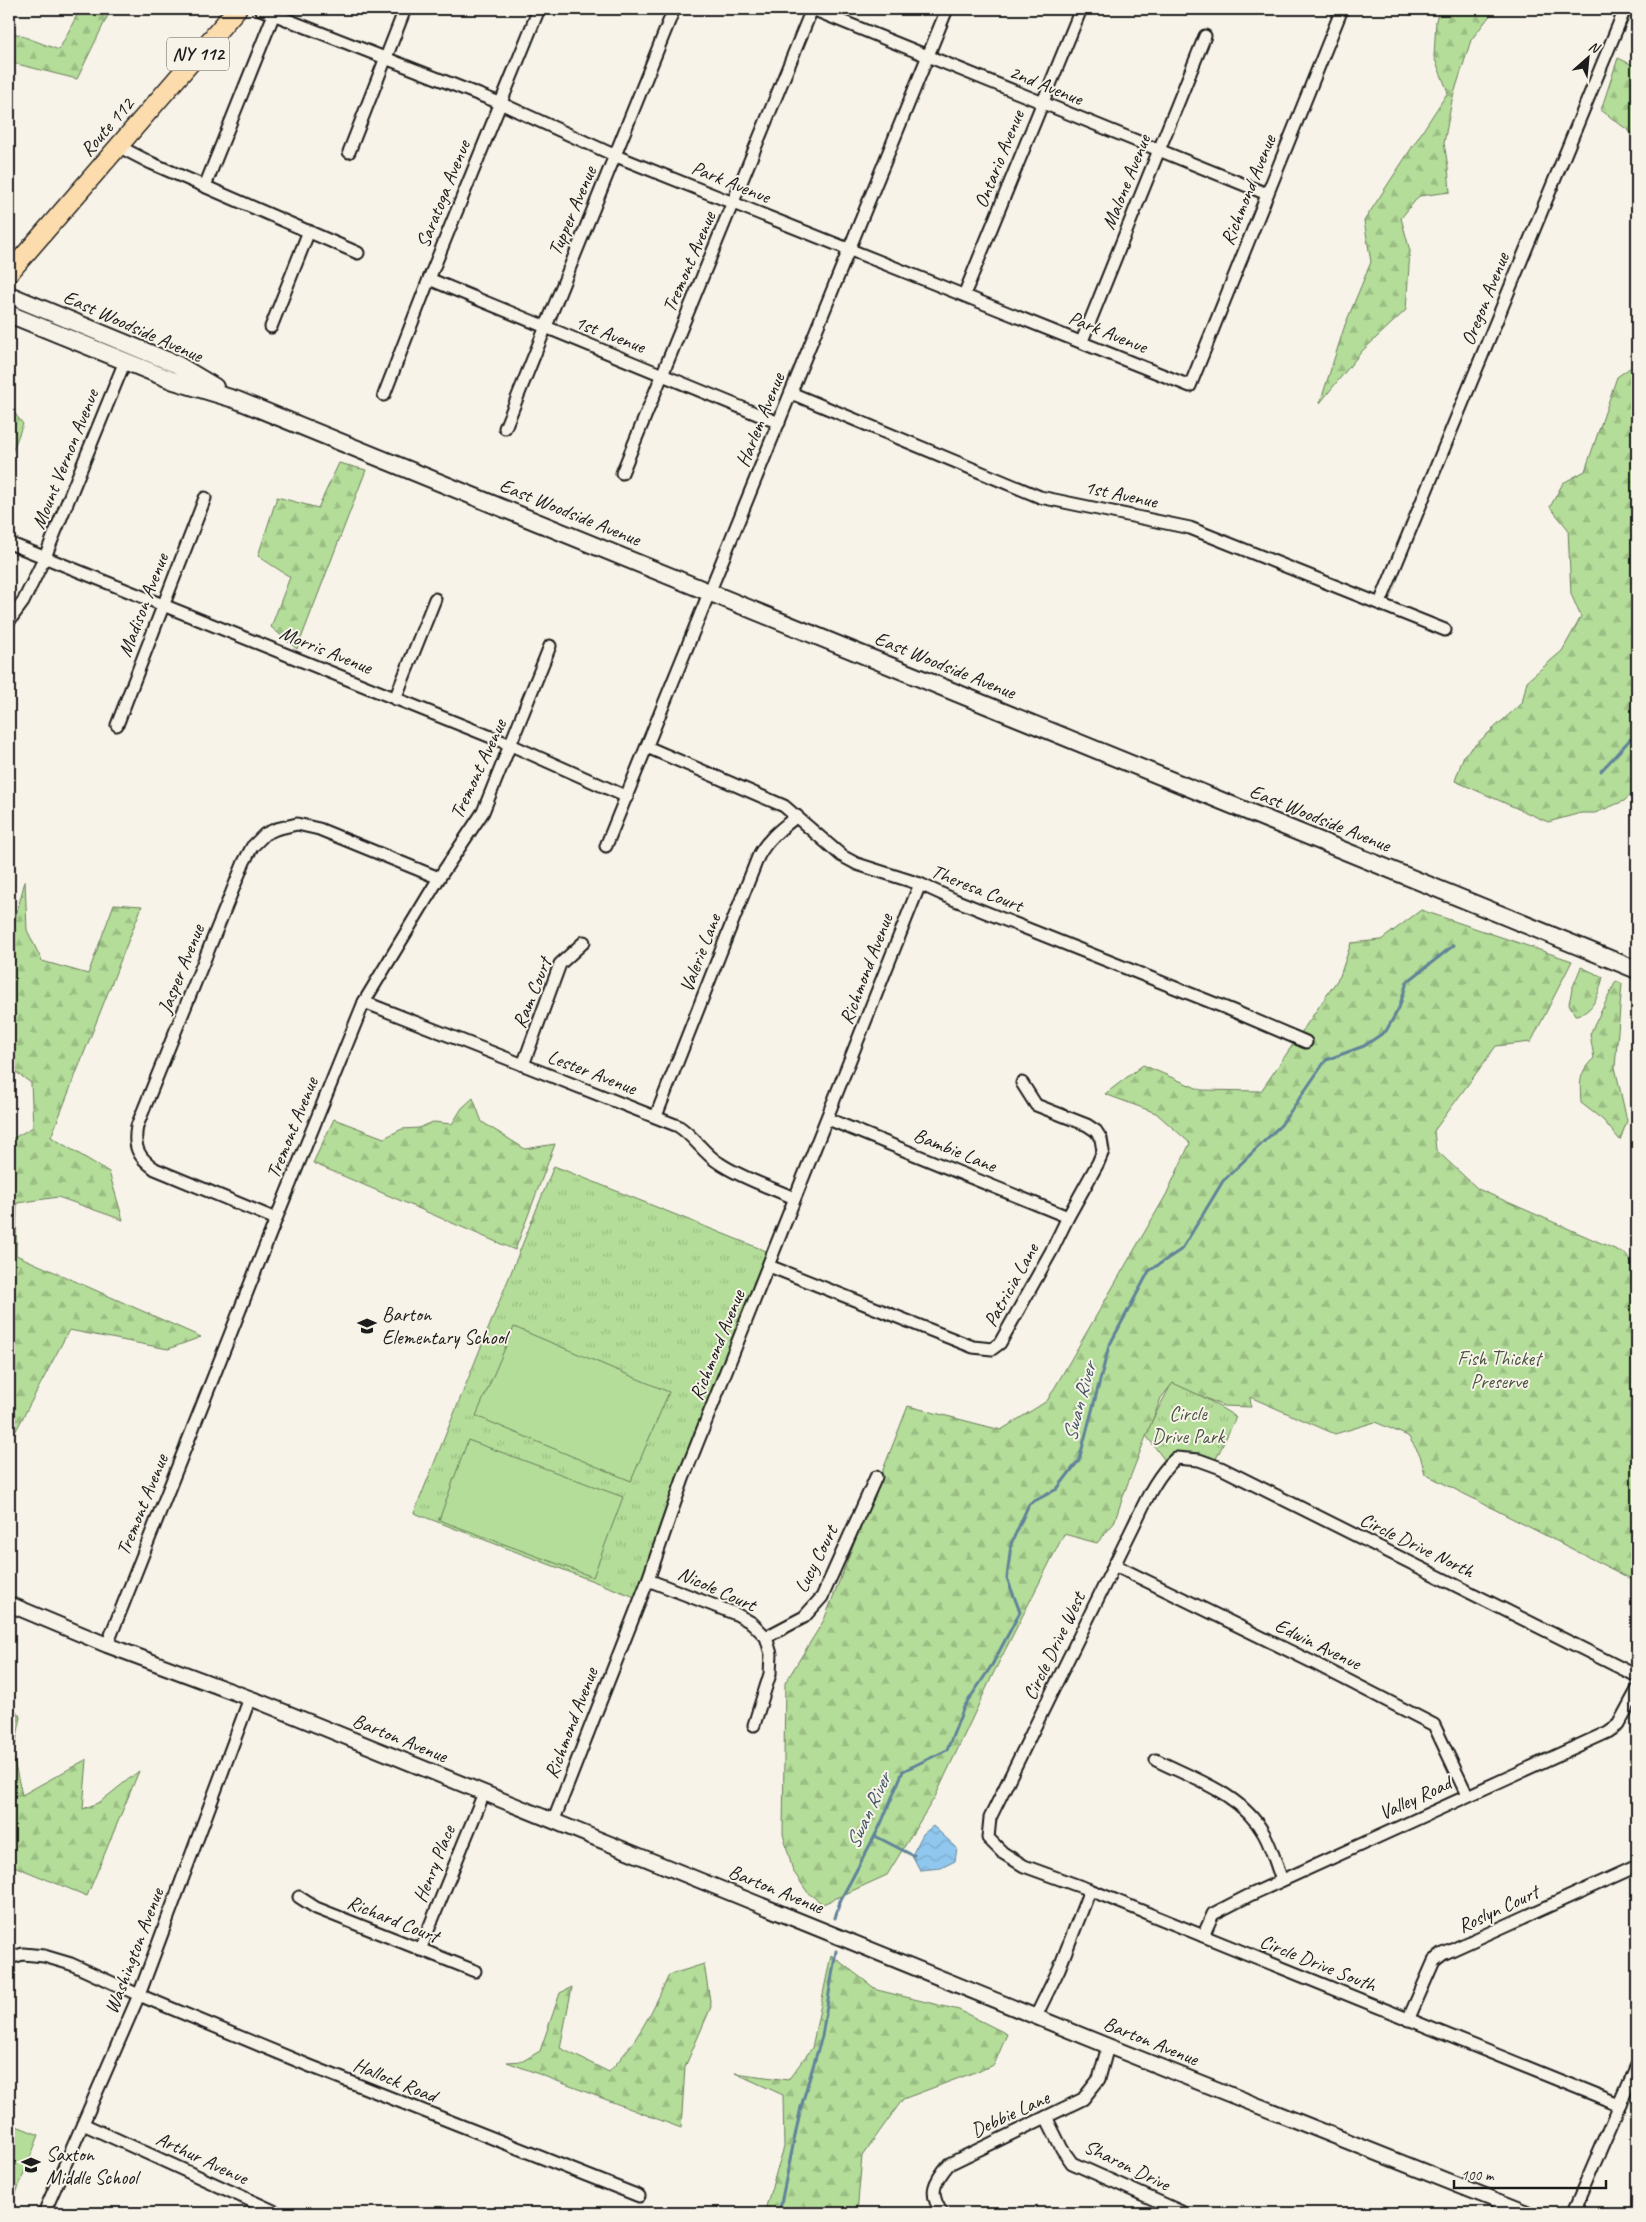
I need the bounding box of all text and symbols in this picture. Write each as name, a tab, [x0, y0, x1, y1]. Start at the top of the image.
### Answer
north arrow	[1564, 32, 1614, 82]
text: N	[1586, 37, 1603, 57]
road number: NY 112	[167, 38, 229, 70]
street label: 2nd Avenue	[1006, 59, 1088, 112]
street label: Route 112	[75, 91, 141, 162]
street label: Ontario Avenue	[968, 105, 1030, 211]
street label: Malone Avenue	[1096, 130, 1157, 233]
street label: Richmond Avenue	[1215, 130, 1282, 249]
street label: Saratoga Avenue	[410, 135, 476, 251]
street label: Park Avenue	[688, 155, 775, 210]
street label: Tupper Avenue	[542, 161, 603, 259]
street label: Tremont Avenue	[657, 206, 722, 316]
street label: Oregon Avenue	[1455, 248, 1515, 349]
street label: East Woodside Avenue	[60, 284, 208, 368]
street label: Park Avenue	[1065, 305, 1152, 360]
street label: 1st Avenue	[571, 309, 650, 359]
street label: Harlem Avenue	[730, 368, 791, 471]
street label: Mount Vernon Avenue	[26, 384, 105, 532]
street label: East Woodside Avenue	[496, 472, 645, 552]
street label: 1st Avenue	[1083, 474, 1161, 514]
street label: Madison Avenue	[112, 549, 175, 660]
street label: Morris Avenue	[276, 620, 377, 680]
street label: East Woodside Avenue	[871, 625, 1020, 705]
street label: Tremont Avenue	[444, 714, 513, 823]
street label: East Woodside Avenue	[1246, 778, 1395, 858]
street label: Theresa Court	[928, 858, 1029, 919]
street label: Valerie Lane	[674, 909, 727, 996]
street label: Richmond Avenue	[833, 909, 899, 1028]
street label: Jasper Avenue	[152, 920, 211, 1018]
street label: Ram Court	[507, 951, 559, 1032]
street label: Lester Avenue	[544, 1044, 641, 1101]
street label: Tremont Avenue	[260, 1072, 324, 1182]
street label: Bambie Lane	[910, 1122, 1001, 1178]
street label: Patricia Lane	[978, 1238, 1045, 1331]
street label: Richmond Avenue	[684, 1285, 751, 1404]
place label: Barton Elementary School	[382, 1302, 510, 1350]
school or university icon: Barton Elementary School	[356, 1315, 378, 1337]
park label: Fish Thicket Preserve	[1457, 1346, 1544, 1394]
water label: Swan River	[1056, 1356, 1103, 1444]
park label: Circle Drive Park	[1152, 1401, 1226, 1449]
street label: Tremont Avenue	[110, 1449, 174, 1559]
street label: Circle Drive North	[1356, 1507, 1479, 1584]
street label: Lucy Court	[789, 1519, 845, 1597]
street label: Nicole Court	[674, 1561, 762, 1618]
street label: Circle Drive West	[1017, 1586, 1092, 1704]
street label: Edwin Avenue	[1271, 1613, 1366, 1676]
street label: Richmond Avenue	[538, 1663, 604, 1782]
street label: Barton Avenue	[349, 1708, 452, 1769]
water label: Swan River	[839, 1765, 899, 1853]
street label: Valley Road	[1375, 1769, 1458, 1826]
street label: Henry Place	[407, 1821, 461, 1906]
street label: Barton Avenue	[725, 1859, 828, 1920]
street label: Roslyn Court	[1454, 1878, 1545, 1939]
street label: Washington Avenue	[99, 1883, 170, 2017]
street label: Richard Court	[344, 1889, 445, 1950]
street label: Circle Drive South	[1256, 1928, 1381, 1998]
street label: Barton Avenue	[1100, 2011, 1203, 2072]
street label: Hallock Road	[350, 2052, 443, 2109]
street label: Debbie Lane	[967, 2084, 1054, 2143]
street label: Arthur Avenue	[152, 2126, 253, 2191]
street label: Sharon Drive	[1080, 2134, 1175, 2197]
place label: Saxton Middle School	[46, 2142, 141, 2190]
school or university icon: Saxton Middle School	[20, 2154, 42, 2176]
scale bar	[1454, 2157, 1606, 2189]
text: 100 m	[1461, 2166, 1495, 2185]

